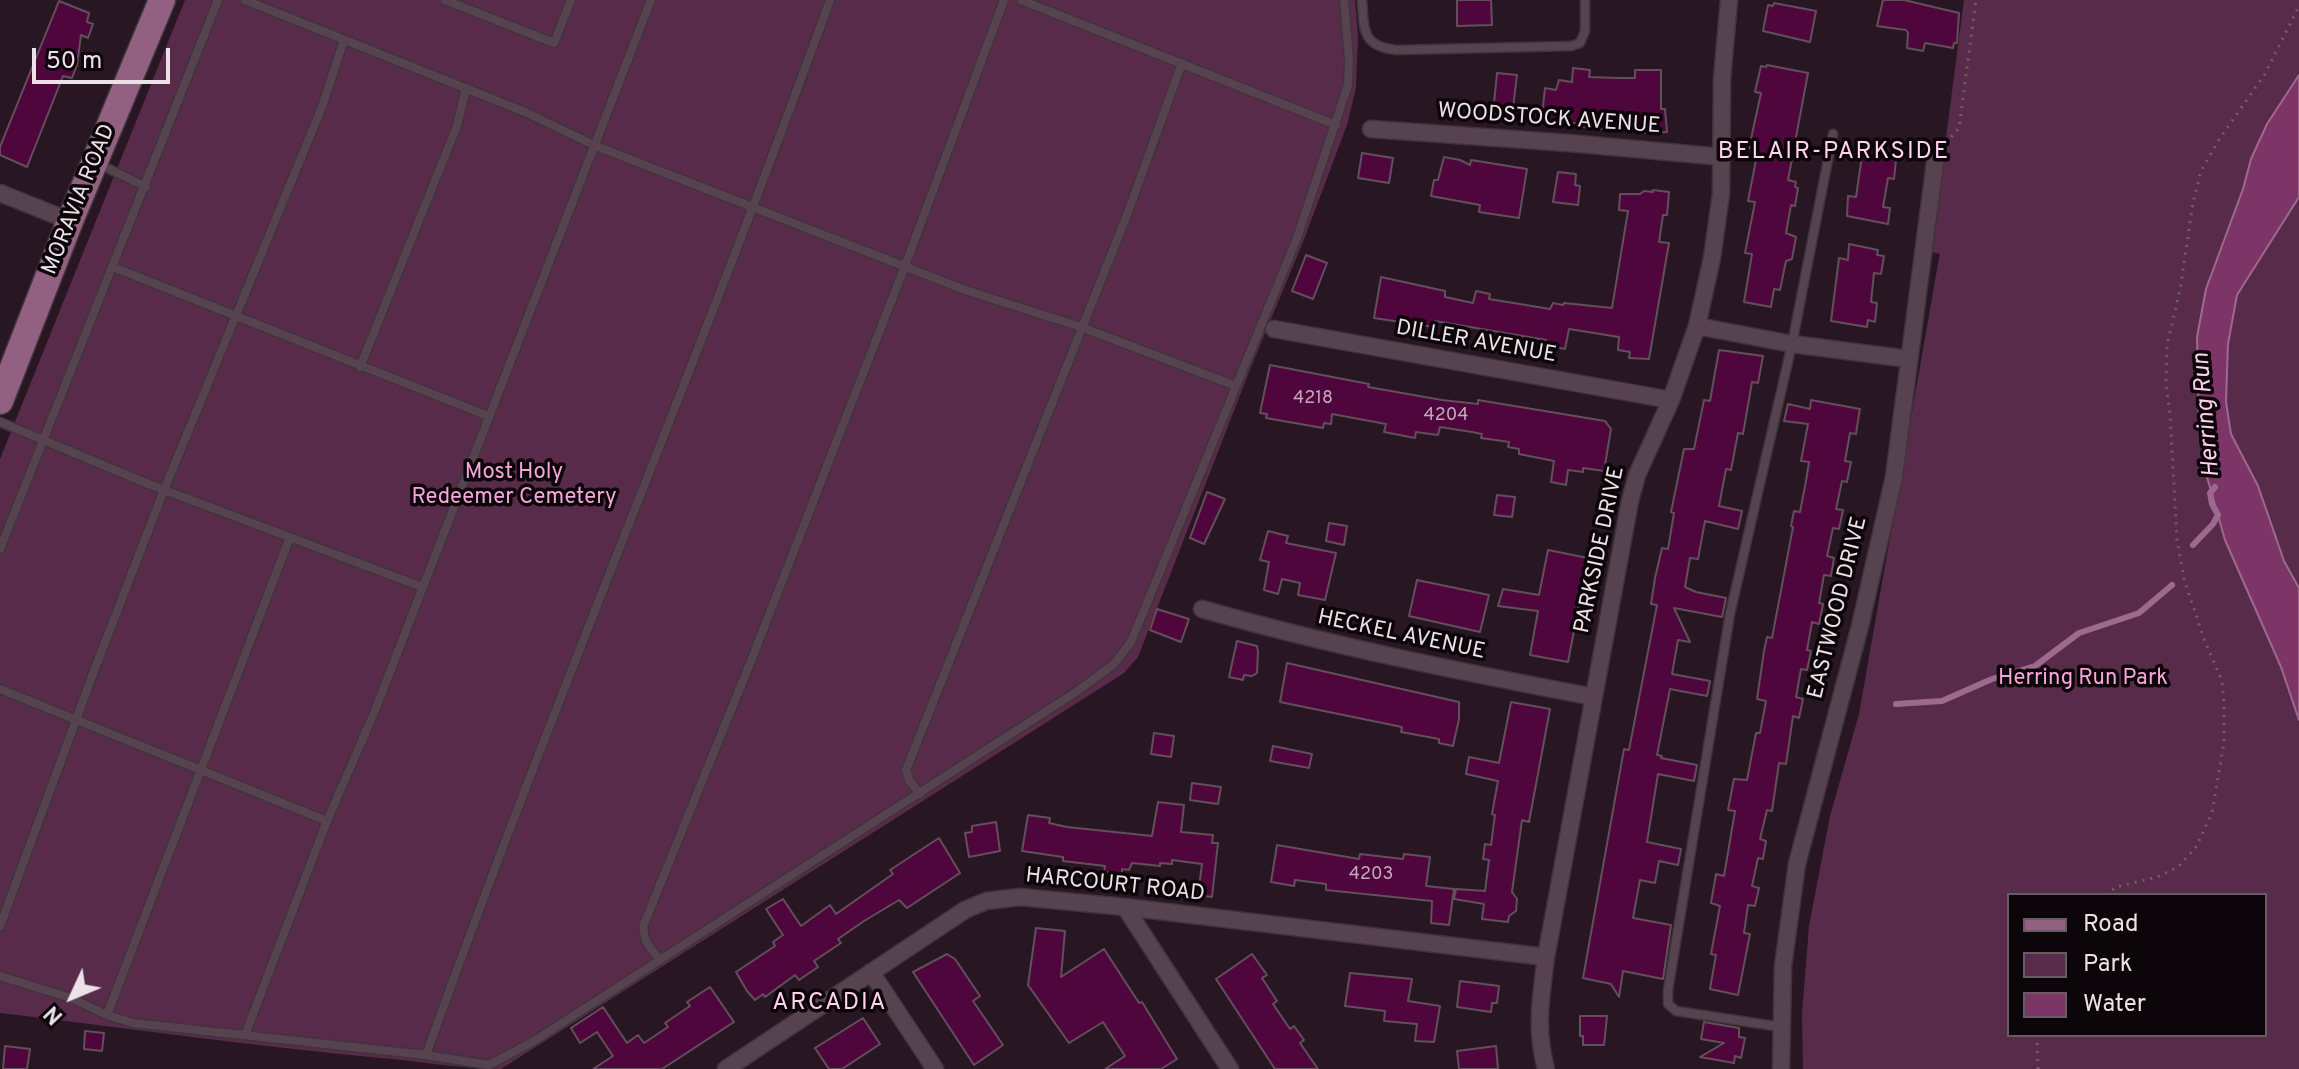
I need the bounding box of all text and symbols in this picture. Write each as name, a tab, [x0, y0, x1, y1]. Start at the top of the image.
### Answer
scale bar	[36, 32, 174, 82]
text: 50 m	[46, 47, 102, 77]
street label: WOODSTOCK AVENUE	[1437, 99, 1661, 141]
street label: MORAVIA ROAD	[38, 121, 122, 279]
district label: BELAIR-PARKSIDE	[1718, 139, 1950, 167]
street label: DILLER AVENUE	[1394, 316, 1558, 370]
water label: Herring Run	[2188, 351, 2228, 479]
house number: 4218	[1293, 388, 1333, 410]
house number: 4204	[1424, 405, 1468, 427]
park label: Most Holy Redeemer Cemetery	[411, 461, 617, 512]
street label: PARKSIDE DRIVE	[1570, 464, 1632, 636]
street label: EASTWOOD DRIVE	[1804, 514, 1874, 702]
street label: HECKEL AVENUE	[1315, 605, 1487, 667]
park label: Herring Run Park	[1998, 667, 2168, 693]
street label: HARCOURT ROAD	[1024, 863, 1206, 909]
house number: 4203	[1349, 864, 1393, 886]
legend	[2007, 893, 2267, 1037]
text: Road	[2083, 910, 2139, 940]
text: Park	[2083, 950, 2133, 980]
north arrow	[32, 957, 112, 1037]
district label: ARCADIA	[772, 990, 888, 1018]
text: Water	[2083, 990, 2146, 1020]
text: N	[39, 999, 70, 1029]

